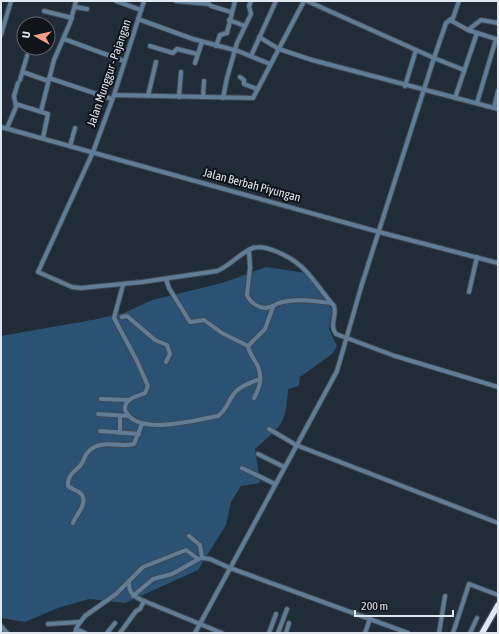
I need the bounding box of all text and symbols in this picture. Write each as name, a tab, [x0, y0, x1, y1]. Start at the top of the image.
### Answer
north arrow	[16, 16, 56, 56]
street label: Jalan Munggur - Pajangan	[84, 17, 134, 129]
text: U	[20, 31, 32, 39]
street label: Jalan Berbah Piyungan	[202, 165, 302, 205]
scale bar	[355, 592, 453, 618]
text: 200 m	[361, 599, 388, 613]

